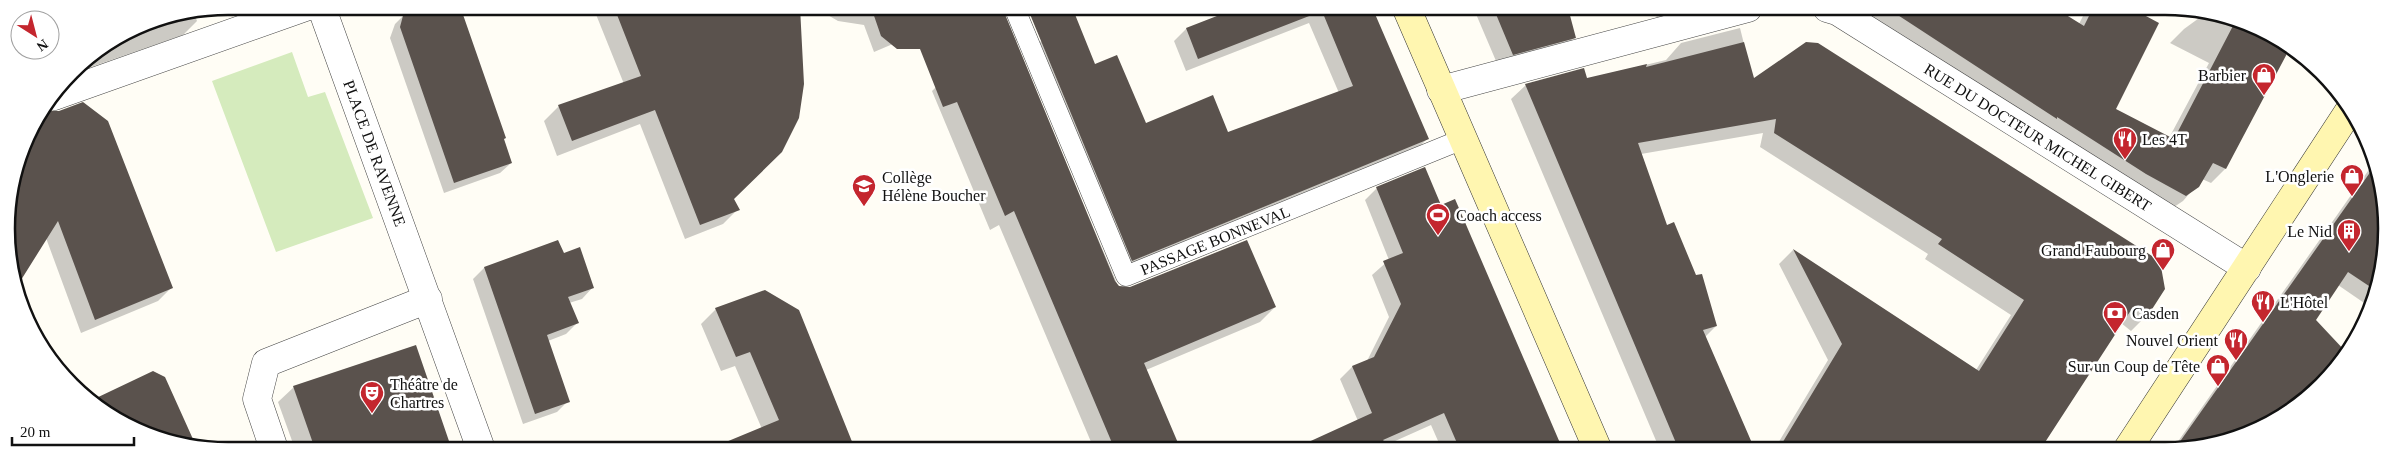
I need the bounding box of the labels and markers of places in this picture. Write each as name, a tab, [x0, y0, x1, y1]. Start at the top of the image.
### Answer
shop icon: Barbier	[2251, 62, 2277, 96]
place label: Barbier	[2198, 67, 2247, 84]
restaurant icon: Les 4T	[2112, 126, 2138, 160]
place label: Les 4T	[2142, 131, 2187, 148]
shop icon: L'Onglerie	[2339, 163, 2365, 197]
place label: L'Onglerie	[2265, 168, 2334, 186]
place label: Collège Hélène Boucher	[882, 169, 986, 204]
school or university icon: Collège Hélène Boucher	[851, 173, 877, 207]
sports icon: Coach access	[1425, 202, 1451, 236]
place label: Coach access	[1456, 207, 1542, 224]
building icon: Le Nid	[2336, 218, 2362, 252]
place label: Le Nid	[2287, 223, 2332, 240]
shop icon: Grand Faubourg	[2150, 237, 2176, 271]
place label: Grand Faubourg	[2041, 242, 2146, 260]
restaurant icon: L'Hôtel	[2250, 289, 2276, 323]
place label: L'Hôtel	[2280, 294, 2329, 311]
bank icon: Casden	[2102, 300, 2128, 334]
place label: Casden	[2132, 305, 2179, 322]
restaurant icon: Nouvel Orient	[2223, 327, 2249, 361]
place label: Nouvel Orient	[2126, 332, 2219, 349]
shop icon: Sur un Coup de Tête	[2205, 353, 2231, 387]
place label: Sur un Coup de Tête	[2068, 358, 2200, 376]
place label: Théâtre de Chartres	[390, 376, 458, 411]
theatre icon: Théâtre de Chartres	[359, 380, 385, 414]

